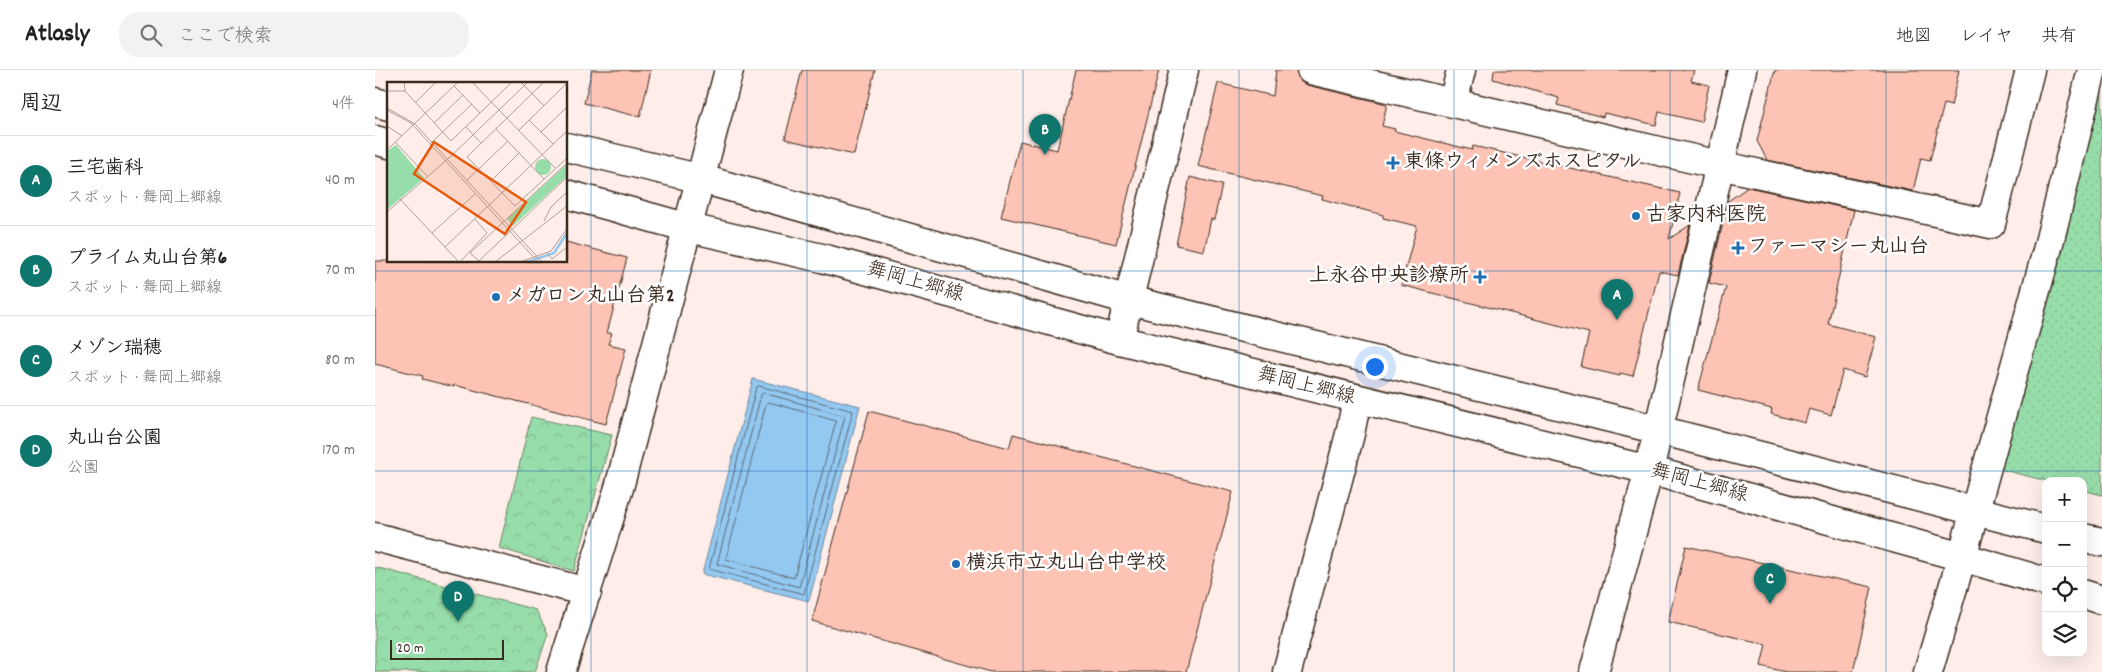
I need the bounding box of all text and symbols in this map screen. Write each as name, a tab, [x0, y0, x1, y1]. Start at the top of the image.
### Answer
search box	[119, 12, 469, 57]
text: Atlasly	[25, 18, 89, 52]
icon: search	[137, 21, 165, 49]
text: ここで検索	[177, 24, 272, 51]
text: 地図	[1896, 25, 1932, 50]
text: レイヤ	[1960, 25, 2013, 50]
text: 共有	[2041, 25, 2077, 50]
inset map	[387, 82, 567, 262]
text: 周辺	[20, 90, 62, 120]
text: 4件	[332, 93, 355, 116]
pin: B	[1029, 114, 1061, 155]
place label: 東條ウィメンズホスピタル	[1404, 149, 1642, 177]
text: 三宅歯科	[67, 156, 143, 183]
marker: 東條ウィメンズホスピタル	[1386, 156, 1400, 170]
text: A	[32, 169, 40, 192]
text: 40 m	[325, 169, 355, 192]
text: スポット · 舞岡上郷線	[67, 187, 222, 210]
place label: 古家内科医院	[1646, 202, 1766, 230]
marker: 古家内科医院	[1630, 210, 1642, 222]
place label: ファーマシー丸山台	[1748, 234, 1929, 262]
marker: ファーマシー丸山台	[1732, 242, 1744, 254]
text: プライム丸山台第6	[67, 246, 227, 273]
street label: 舞岡上郷線	[863, 256, 967, 310]
text: B	[32, 259, 40, 282]
text: 70 m	[325, 259, 355, 282]
place label: 上永谷中央診療所	[1309, 263, 1469, 291]
marker: 上永谷中央診療所	[1473, 270, 1487, 284]
text: スポット · 舞岡上郷線	[67, 277, 222, 300]
pin: A	[1601, 279, 1633, 320]
place label: メガロン丸山台第2	[506, 283, 675, 311]
marker: メガロン丸山台第2	[490, 291, 502, 303]
text: メゾン瑞穂	[67, 336, 162, 363]
text: C	[32, 349, 40, 372]
text: 80 m	[325, 349, 355, 372]
your location	[1362, 354, 1388, 380]
street label: 舞岡上郷線	[1254, 361, 1358, 413]
text: スポット · 舞岡上郷線	[67, 367, 222, 390]
text: 丸山台公園	[67, 426, 162, 453]
text: D	[32, 439, 40, 462]
text: 170 m	[322, 439, 355, 462]
text: 公園	[67, 457, 99, 480]
street label: 舞岡上郷線	[1647, 458, 1751, 510]
map controls	[2042, 477, 2087, 657]
button: +	[2042, 477, 2087, 522]
button: −	[2042, 522, 2087, 567]
place label: 横浜市立丸山台中学校	[966, 550, 1166, 578]
marker: 横浜市立丸山台中学校	[950, 558, 962, 570]
pin: C	[1754, 563, 1786, 604]
button: locate	[2042, 567, 2087, 612]
pin: D	[442, 581, 474, 622]
button: layers	[2042, 612, 2087, 657]
scale bar	[390, 637, 504, 660]
text: 20 m	[397, 639, 424, 659]

